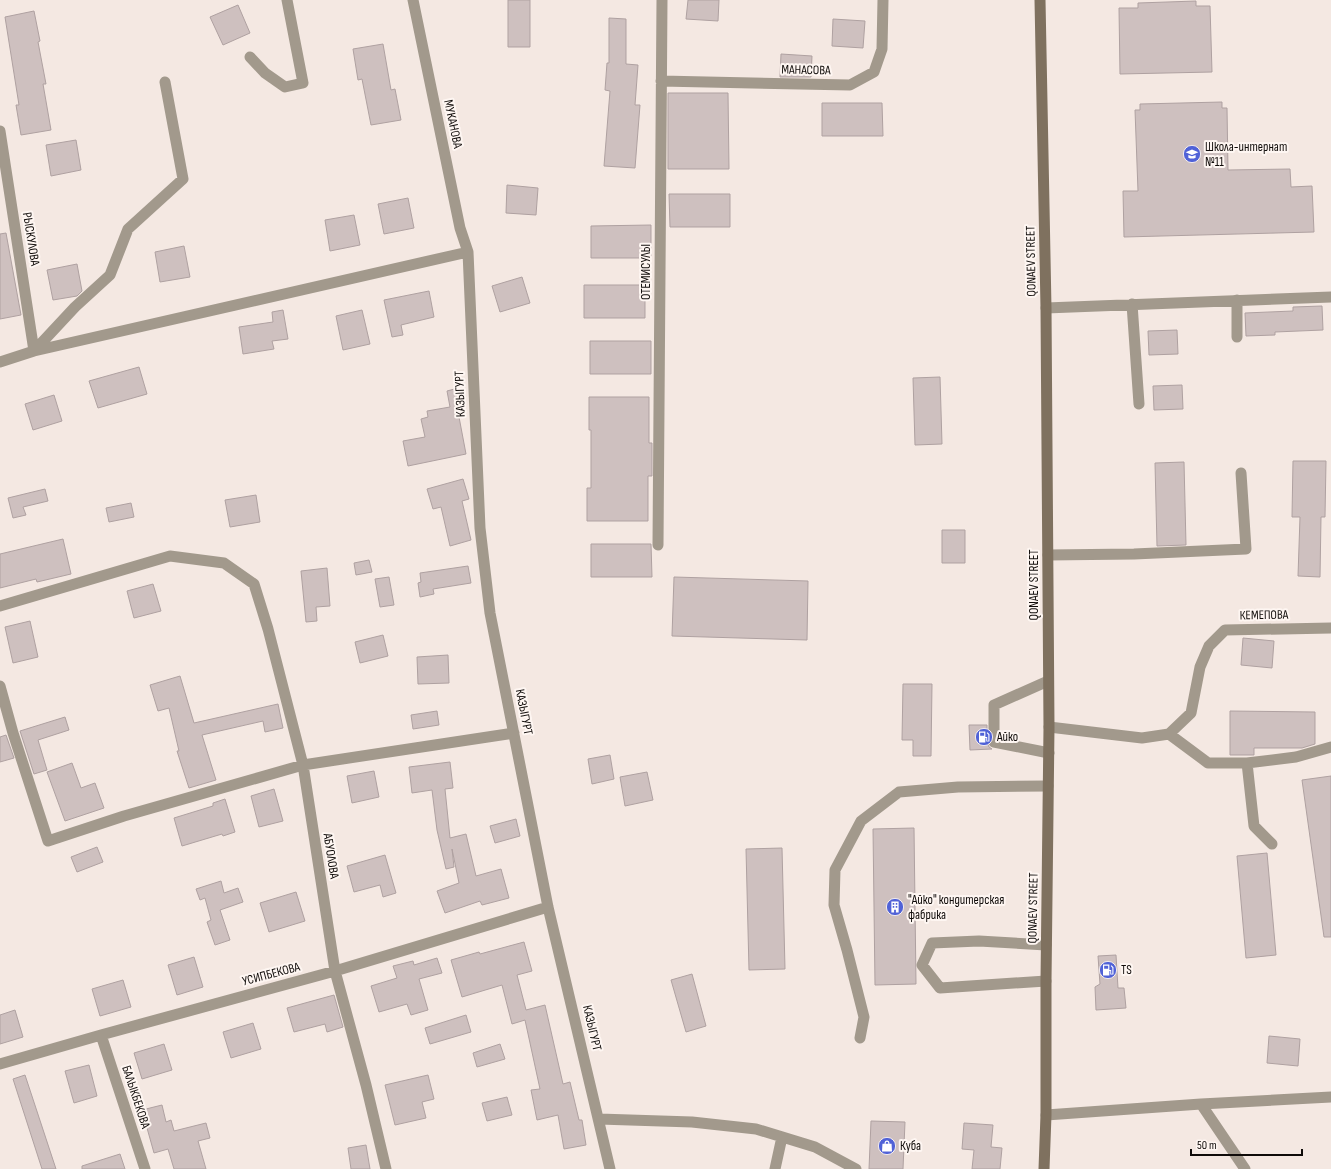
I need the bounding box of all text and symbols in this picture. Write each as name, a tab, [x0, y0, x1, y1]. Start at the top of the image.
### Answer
street label: МАНАСОВА	[781, 62, 831, 78]
street label: МУКАНОВА	[440, 98, 466, 150]
place label: Школа-интернат №11	[1205, 139, 1287, 170]
school or university icon: Школа-интернат №11	[1182, 144, 1202, 164]
street label: РЫСКУЛОВА	[19, 211, 43, 267]
street label: QONAEV STREET	[1022, 225, 1040, 297]
street label: ОТЕМИСУЛЫ	[638, 244, 654, 300]
street label: КАЗЫГУРТ	[451, 371, 469, 417]
street label: QONAEV STREET	[1026, 549, 1042, 621]
street label: КЕМЕПОВА	[1240, 607, 1289, 623]
street label: КАЗЫГУРТ	[512, 688, 536, 736]
fuel station icon: Айко	[974, 727, 994, 747]
place label: Айко	[996, 729, 1018, 745]
street label: АБУОЛОВА	[319, 831, 343, 880]
street label: QONAEV STREET	[1024, 872, 1042, 944]
place label: "Айко" кондитерская фабрика	[908, 892, 1004, 923]
building icon: "Айко" кондитерская фабрика	[885, 897, 905, 917]
street label: УСИПБЕКОВА	[240, 958, 302, 989]
fuel station icon: TS	[1098, 960, 1118, 980]
place label: TS	[1121, 962, 1132, 978]
street label: КАЗЫГУРТ	[579, 1004, 605, 1052]
street label: БАЛЫКБЕКОВА	[118, 1063, 154, 1131]
scale bar	[1191, 1131, 1302, 1157]
shop icon: Куба	[877, 1136, 897, 1156]
place label: Куба	[900, 1138, 921, 1154]
text: 50 m	[1197, 1138, 1217, 1153]

